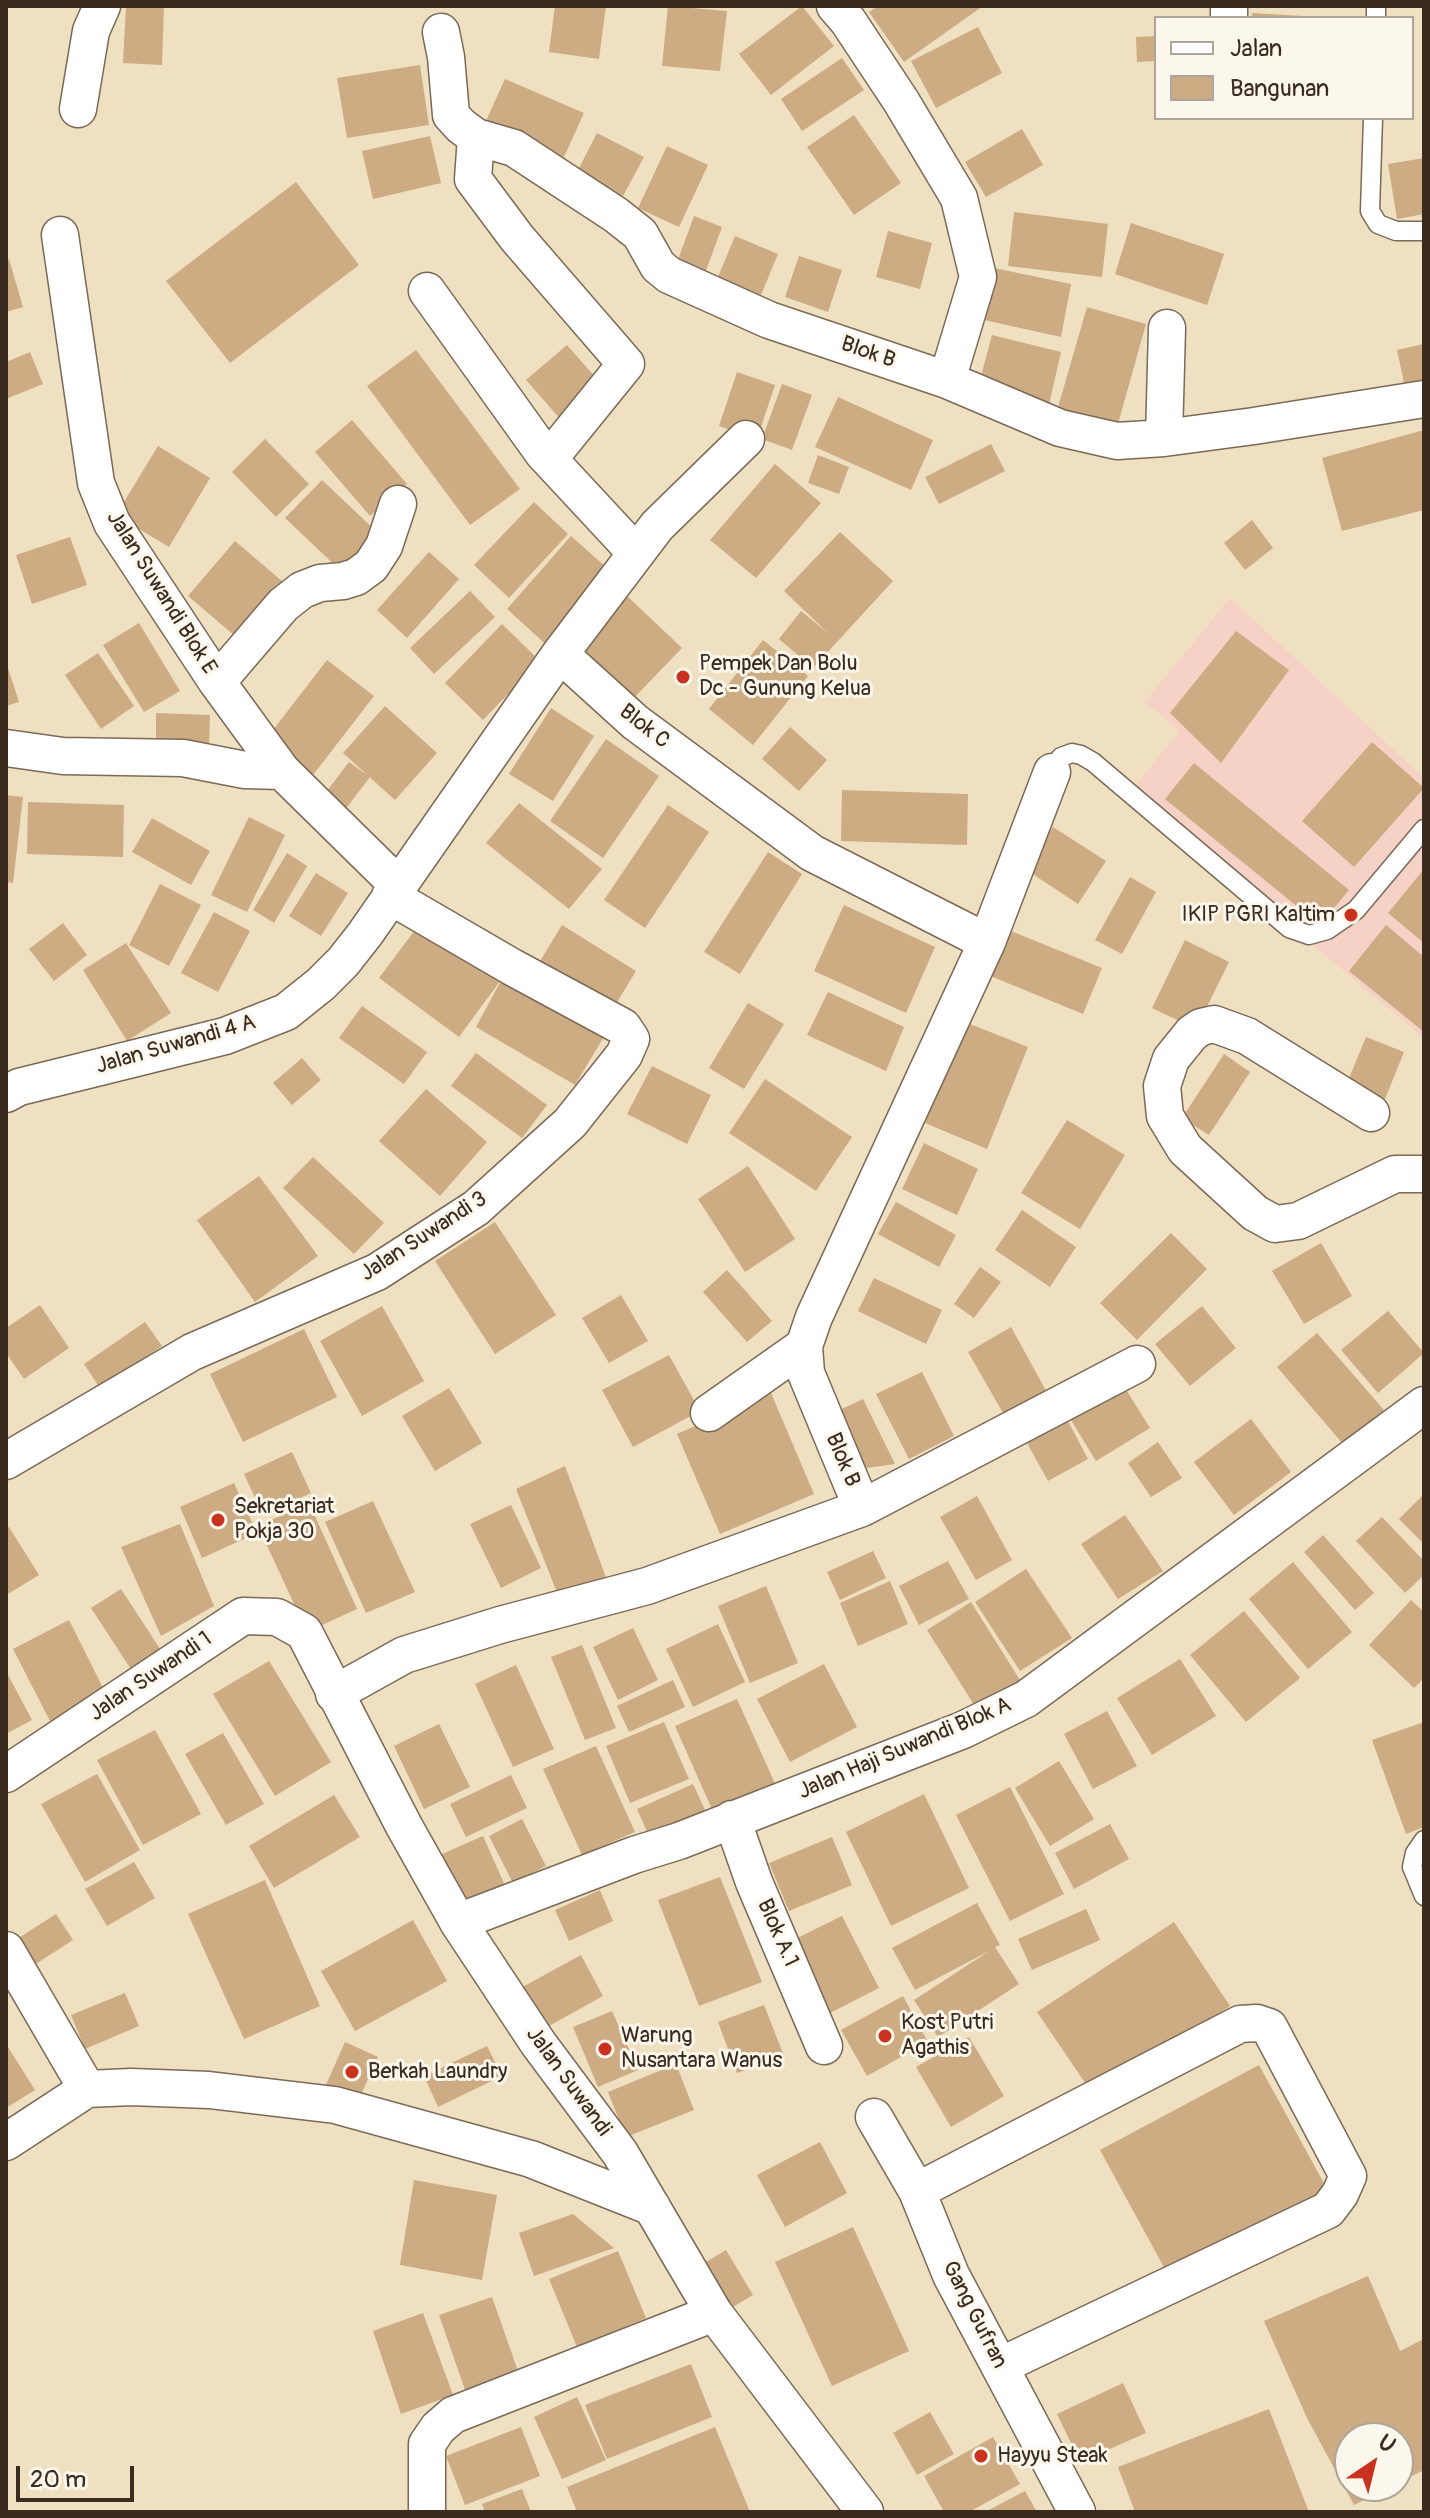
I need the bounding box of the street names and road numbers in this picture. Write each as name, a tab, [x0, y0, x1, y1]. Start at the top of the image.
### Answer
street label: Blok B	[837, 331, 899, 375]
street label: Jalan Suwandi Blok E	[100, 506, 222, 680]
street label: Blok C	[613, 699, 675, 755]
street label: Jalan Suwandi 4 A	[93, 1010, 259, 1080]
street label: Jalan Suwandi 3	[356, 1186, 492, 1288]
street label: Blok B	[819, 1429, 865, 1491]
street label: Jalan Suwandi 1	[85, 1626, 217, 1728]
street label: Jalan Haji Suwandi Blok A	[795, 1692, 1015, 1806]
street label: Blok A.1	[750, 1895, 804, 1971]
street label: Jalan Suwandi	[520, 2022, 616, 2142]
street label: Gang Gufran	[936, 2257, 1012, 2373]

